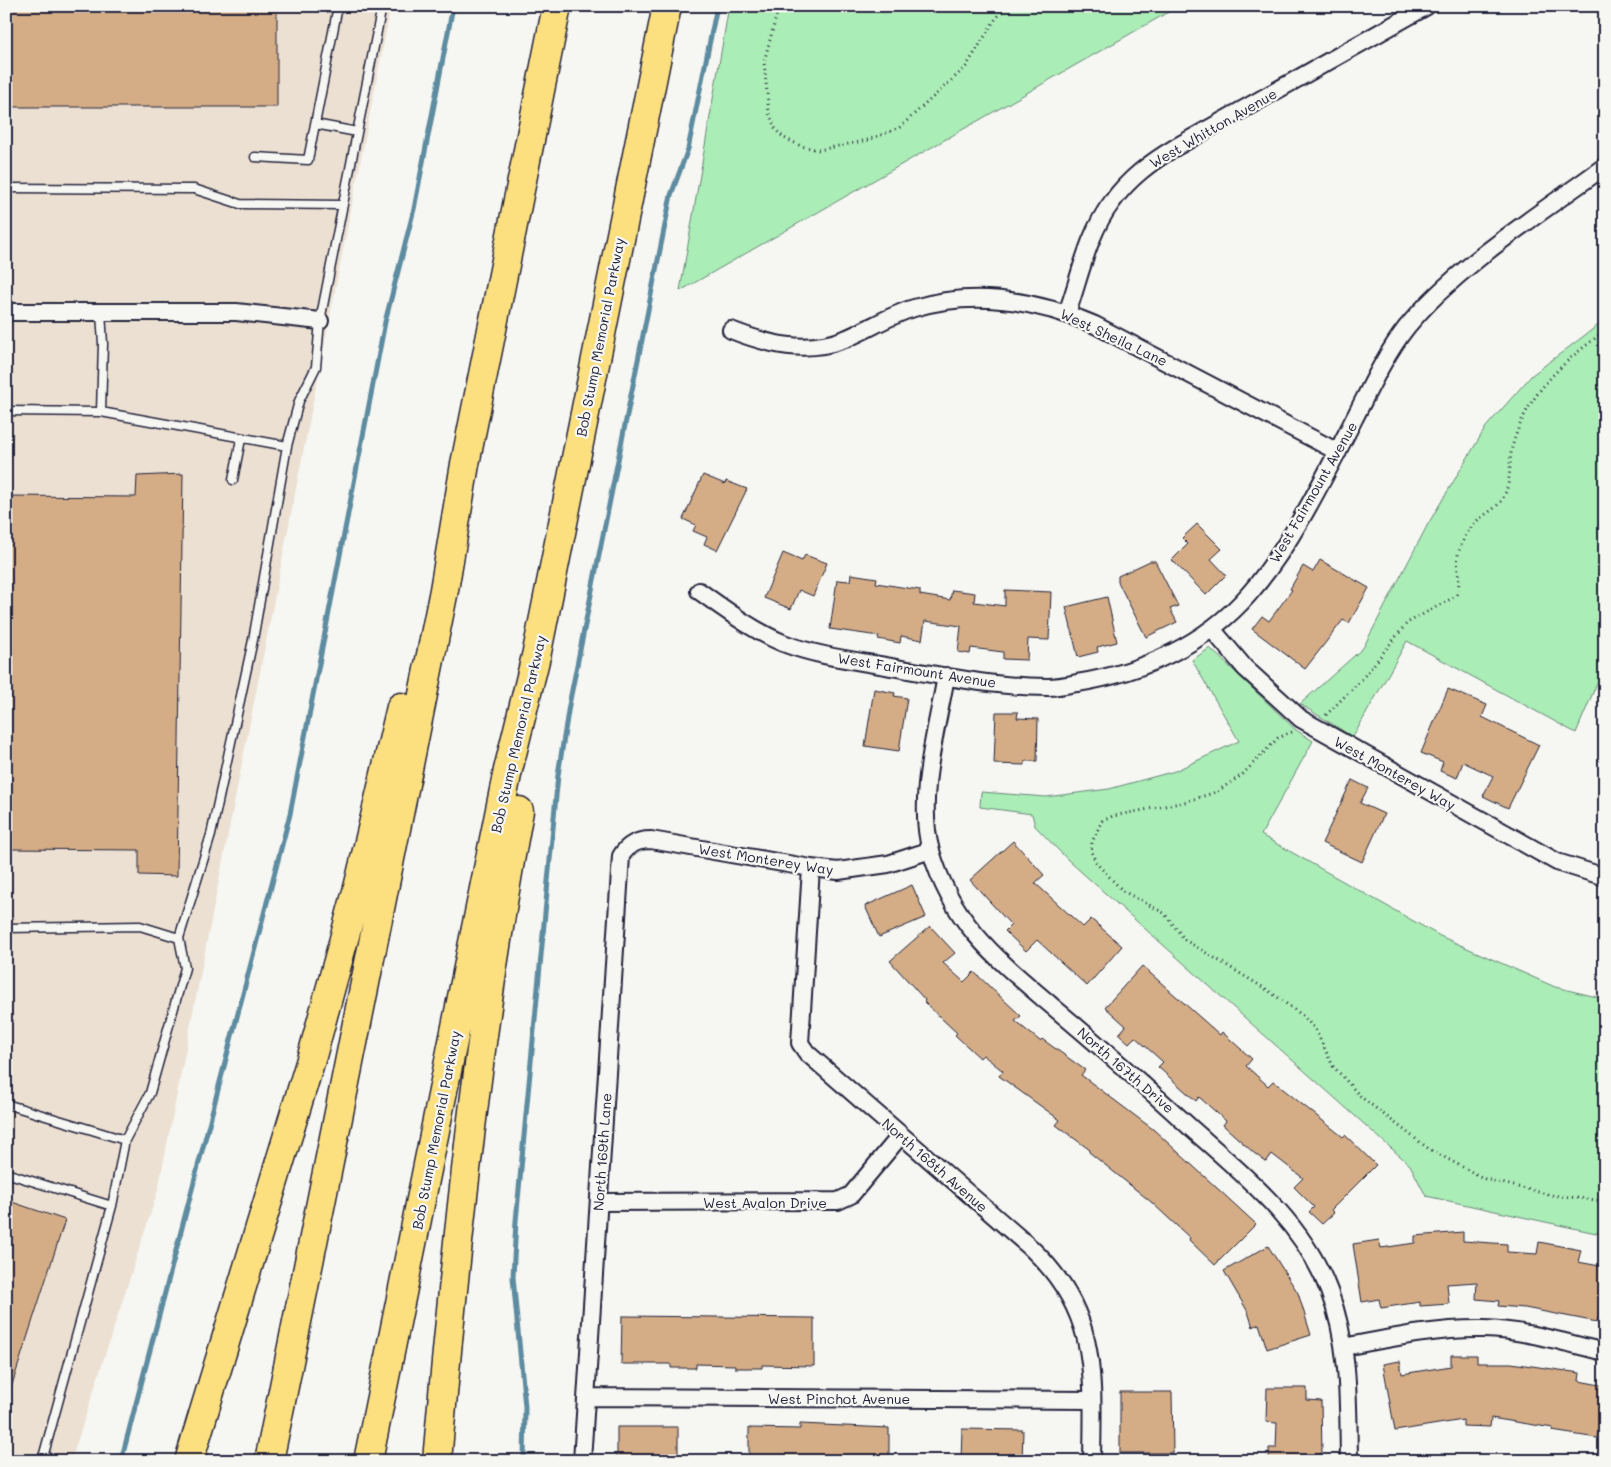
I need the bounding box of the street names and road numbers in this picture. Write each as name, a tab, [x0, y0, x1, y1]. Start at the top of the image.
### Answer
street label: West Whitton Avenue	[1146, 84, 1280, 172]
street label: Bob Stump Memorial Parkway	[571, 236, 629, 438]
street label: West Sheila Lane	[1057, 304, 1171, 370]
street label: West Fairmount Avenue	[1265, 418, 1361, 566]
street label: Bob Stump Memorial Parkway	[486, 633, 550, 835]
street label: West Fairmount Avenue	[836, 648, 998, 692]
street label: West Monterey Way	[1331, 732, 1459, 814]
street label: West Monterey Way	[697, 839, 835, 879]
street label: North 167th Drive	[1074, 1023, 1178, 1117]
street label: Bob Stump Memorial Parkway	[407, 1029, 465, 1231]
street label: North 169th Lane	[588, 1092, 616, 1212]
street label: North 168th Avenue	[878, 1114, 992, 1216]
street label: West Avalon Drive	[703, 1193, 827, 1212]
street label: West Pinchot Avenue	[768, 1389, 910, 1408]

